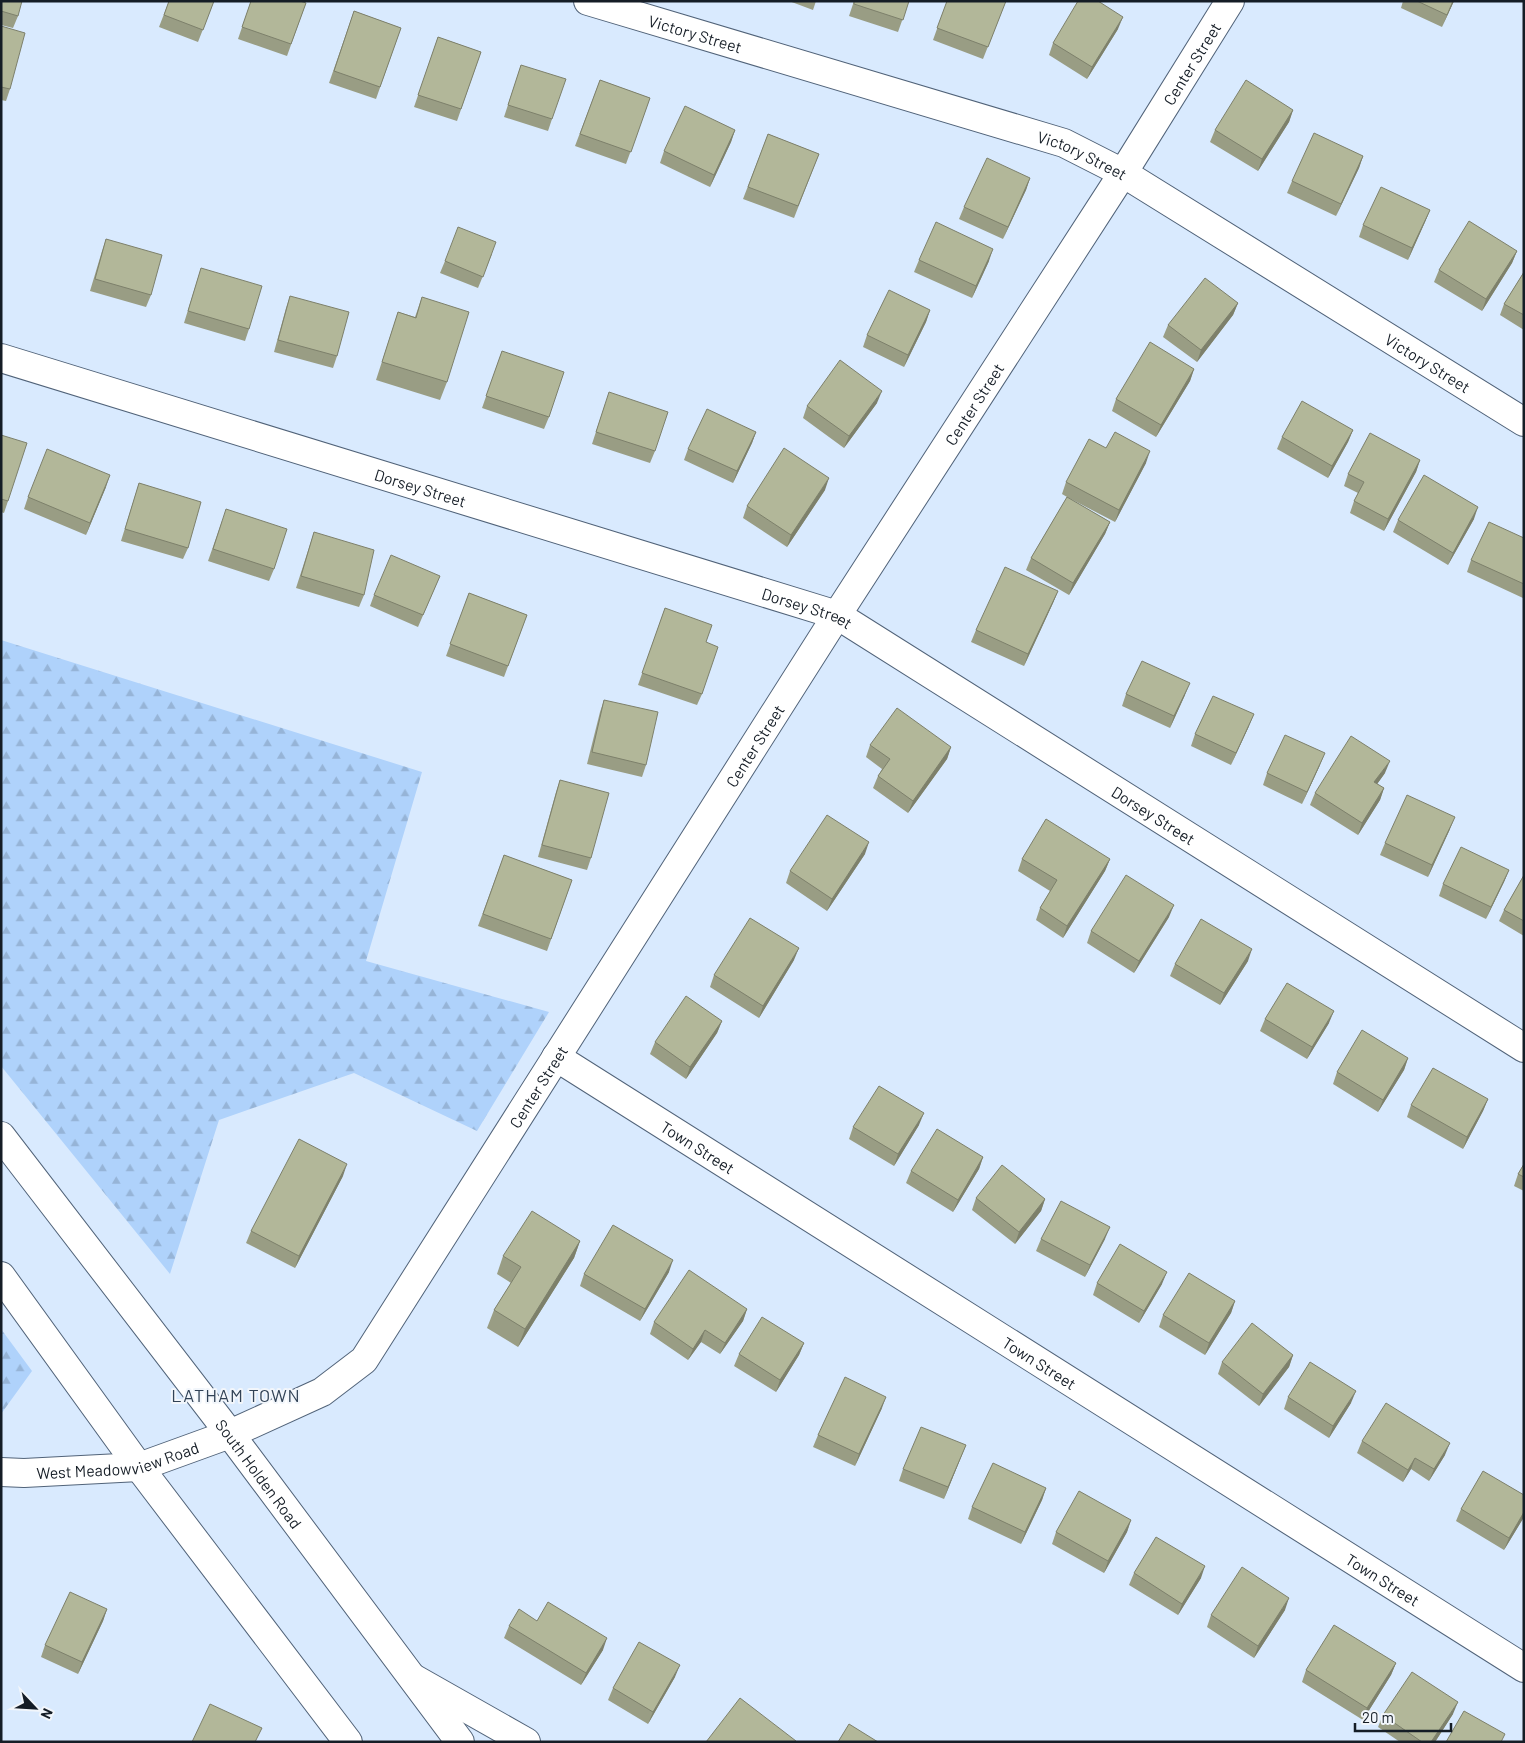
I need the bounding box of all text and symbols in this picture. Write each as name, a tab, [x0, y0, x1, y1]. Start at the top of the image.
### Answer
street label: Victory Street	[646, 10, 744, 56]
street label: Center Street	[1158, 19, 1224, 108]
street label: Victory Street	[1035, 126, 1131, 183]
street label: Victory Street	[1382, 329, 1474, 396]
street label: Center Street	[940, 359, 1007, 448]
street label: Dorsey Street	[373, 464, 469, 510]
street label: Dorsey Street	[760, 583, 856, 632]
street label: Center Street	[721, 701, 787, 790]
street label: Dorsey Street	[1109, 781, 1199, 848]
street label: Center Street	[505, 1042, 571, 1131]
street label: Town Street	[658, 1116, 738, 1177]
street label: Town Street	[999, 1332, 1080, 1393]
district label: LATHAM TOWN	[171, 1384, 301, 1406]
street label: South Holden Road	[212, 1415, 306, 1532]
street label: West Meadowview Road	[36, 1437, 201, 1482]
street label: Town Street	[1343, 1549, 1423, 1609]
north arrow	[10, 1683, 60, 1733]
scale bar	[1355, 1700, 1451, 1732]
text: N	[38, 1706, 57, 1722]
text: 20 m	[1362, 1708, 1394, 1726]

